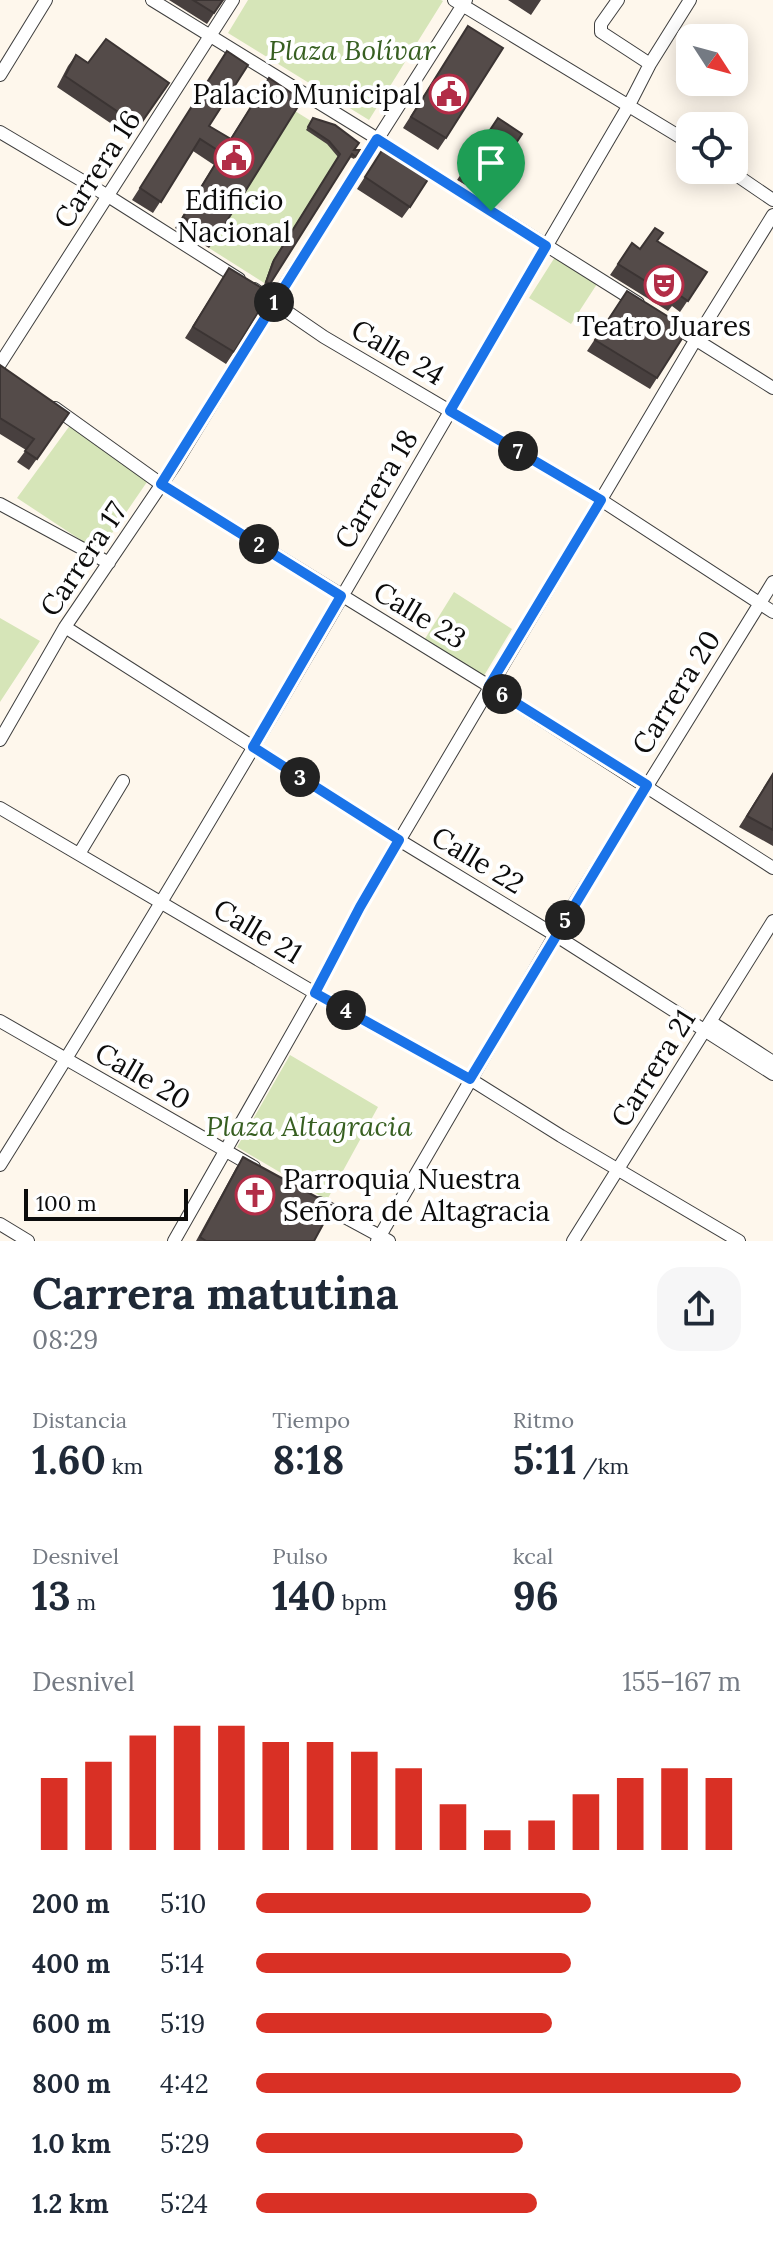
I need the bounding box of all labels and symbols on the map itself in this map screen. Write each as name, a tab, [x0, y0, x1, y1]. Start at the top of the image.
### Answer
north arrow	[676, 24, 748, 96]
park label: Plaza Bolívar	[268, 32, 436, 68]
public building icon: Palacio Municipal	[428, 73, 470, 115]
place label: Palacio Municipal	[192, 76, 421, 112]
street label: Carrera 16	[46, 103, 148, 235]
pin	[457, 129, 525, 211]
public building icon: Edificio Nacional	[213, 137, 255, 179]
place label: Edificio Nacional	[177, 182, 291, 250]
theatre icon: Teatro Juares	[643, 264, 685, 306]
pin: 1	[254, 282, 294, 322]
place label: Teatro Juares	[577, 308, 751, 344]
street label: Calle 24	[345, 311, 451, 393]
street label: Carrera 18	[326, 423, 426, 555]
pin: 7	[498, 431, 538, 471]
street label: Carrera 17	[32, 495, 134, 623]
pin: 2	[239, 524, 279, 564]
street label: Calle 23	[367, 573, 473, 657]
street label: Carrera 20	[624, 623, 728, 761]
pin: 6	[482, 674, 522, 714]
pin: 3	[280, 757, 320, 797]
street label: Calle 22	[425, 818, 531, 902]
street label: Calle 21	[207, 891, 309, 971]
pin: 5	[545, 900, 585, 940]
pin: 4	[326, 990, 366, 1030]
street label: Carrera 21	[603, 1002, 703, 1134]
street label: Calle 20	[89, 1034, 197, 1118]
park label: Plaza Altagracia	[206, 1108, 413, 1144]
place label: Parroquia Nuestra Señora de Altagracia	[283, 1161, 550, 1229]
church icon: Parroquia Nuestra Señora de Altagracia	[234, 1174, 276, 1216]
scale bar	[24, 1185, 188, 1221]

